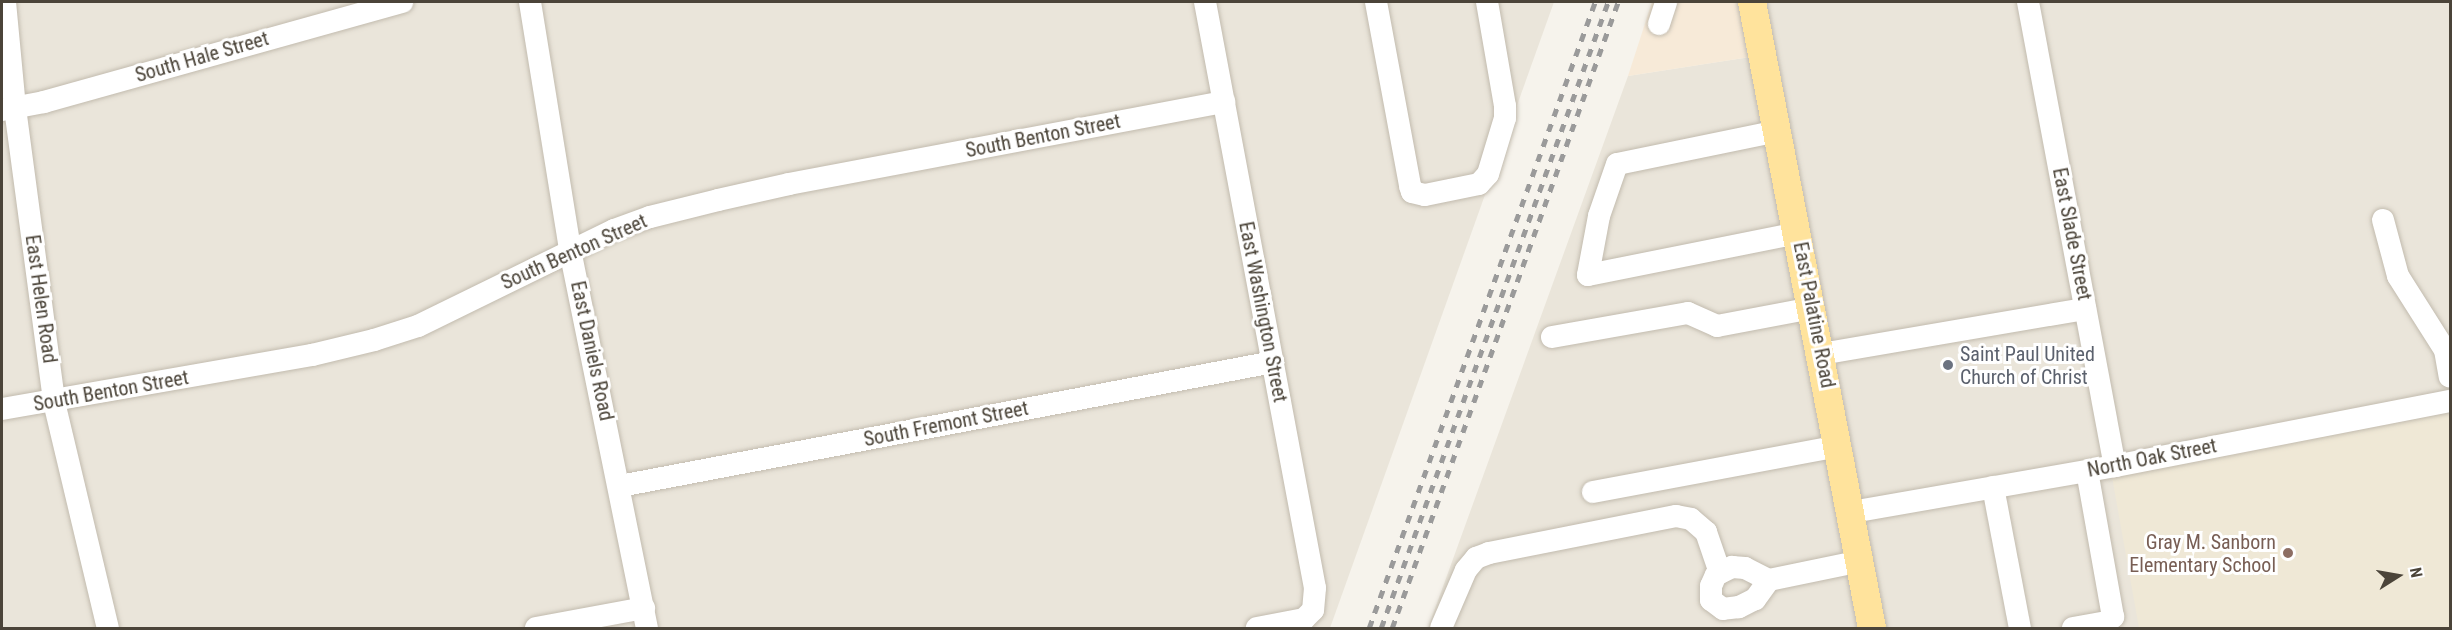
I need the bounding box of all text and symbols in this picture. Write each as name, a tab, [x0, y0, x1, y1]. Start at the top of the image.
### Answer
street label: South Hale Street	[133, 26, 271, 88]
street label: South Benton Street	[964, 109, 1122, 163]
street label: East Slade Street	[2047, 166, 2097, 302]
street label: South Benton Street	[497, 209, 651, 295]
street label: East Washington Street	[1234, 220, 1292, 404]
street label: East Helen Road	[20, 233, 62, 365]
street label: East Palatine Road	[1788, 240, 1840, 390]
street label: East Daniels Road	[565, 279, 619, 423]
place label: Saint Paul United Church of Christ	[1960, 342, 2095, 389]
marker: Saint Paul United Church of Christ	[1941, 358, 1955, 372]
street label: South Benton Street	[32, 366, 190, 416]
street label: South Fremont Street	[862, 396, 1030, 452]
street label: North Oak Street	[2085, 434, 2219, 482]
place label: Gray M. Sanborn Elementary School	[2129, 530, 2276, 577]
marker: Gray M. Sanborn Elementary School	[2281, 546, 2295, 560]
north arrow	[2368, 546, 2428, 606]
text: N	[2406, 566, 2426, 579]

